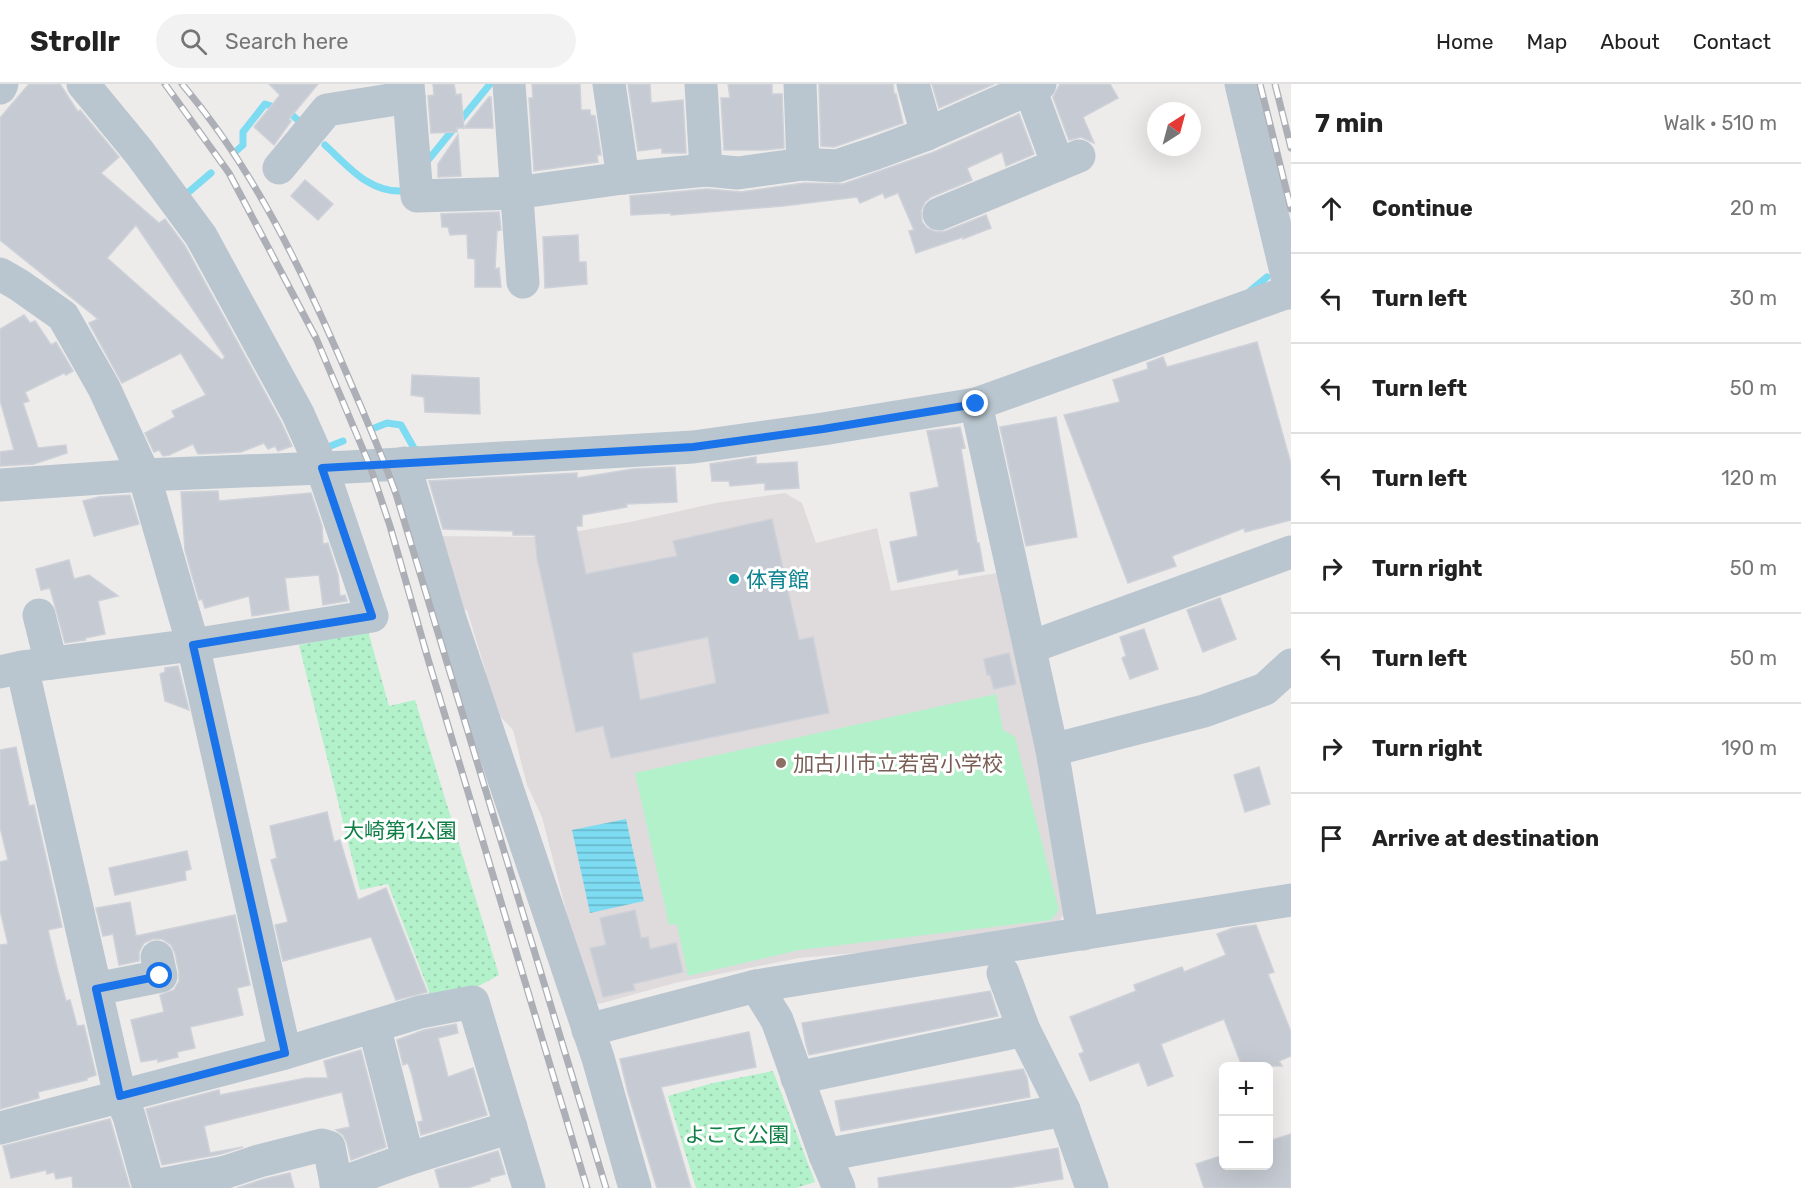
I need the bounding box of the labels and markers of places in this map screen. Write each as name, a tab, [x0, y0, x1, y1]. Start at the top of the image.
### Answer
place label: 体育館	[746, 567, 809, 592]
marker: 体育館	[727, 572, 741, 586]
place label: 加古川市立若宮小学校	[793, 751, 1003, 776]
marker: 加古川市立若宮小学校	[774, 756, 788, 770]

